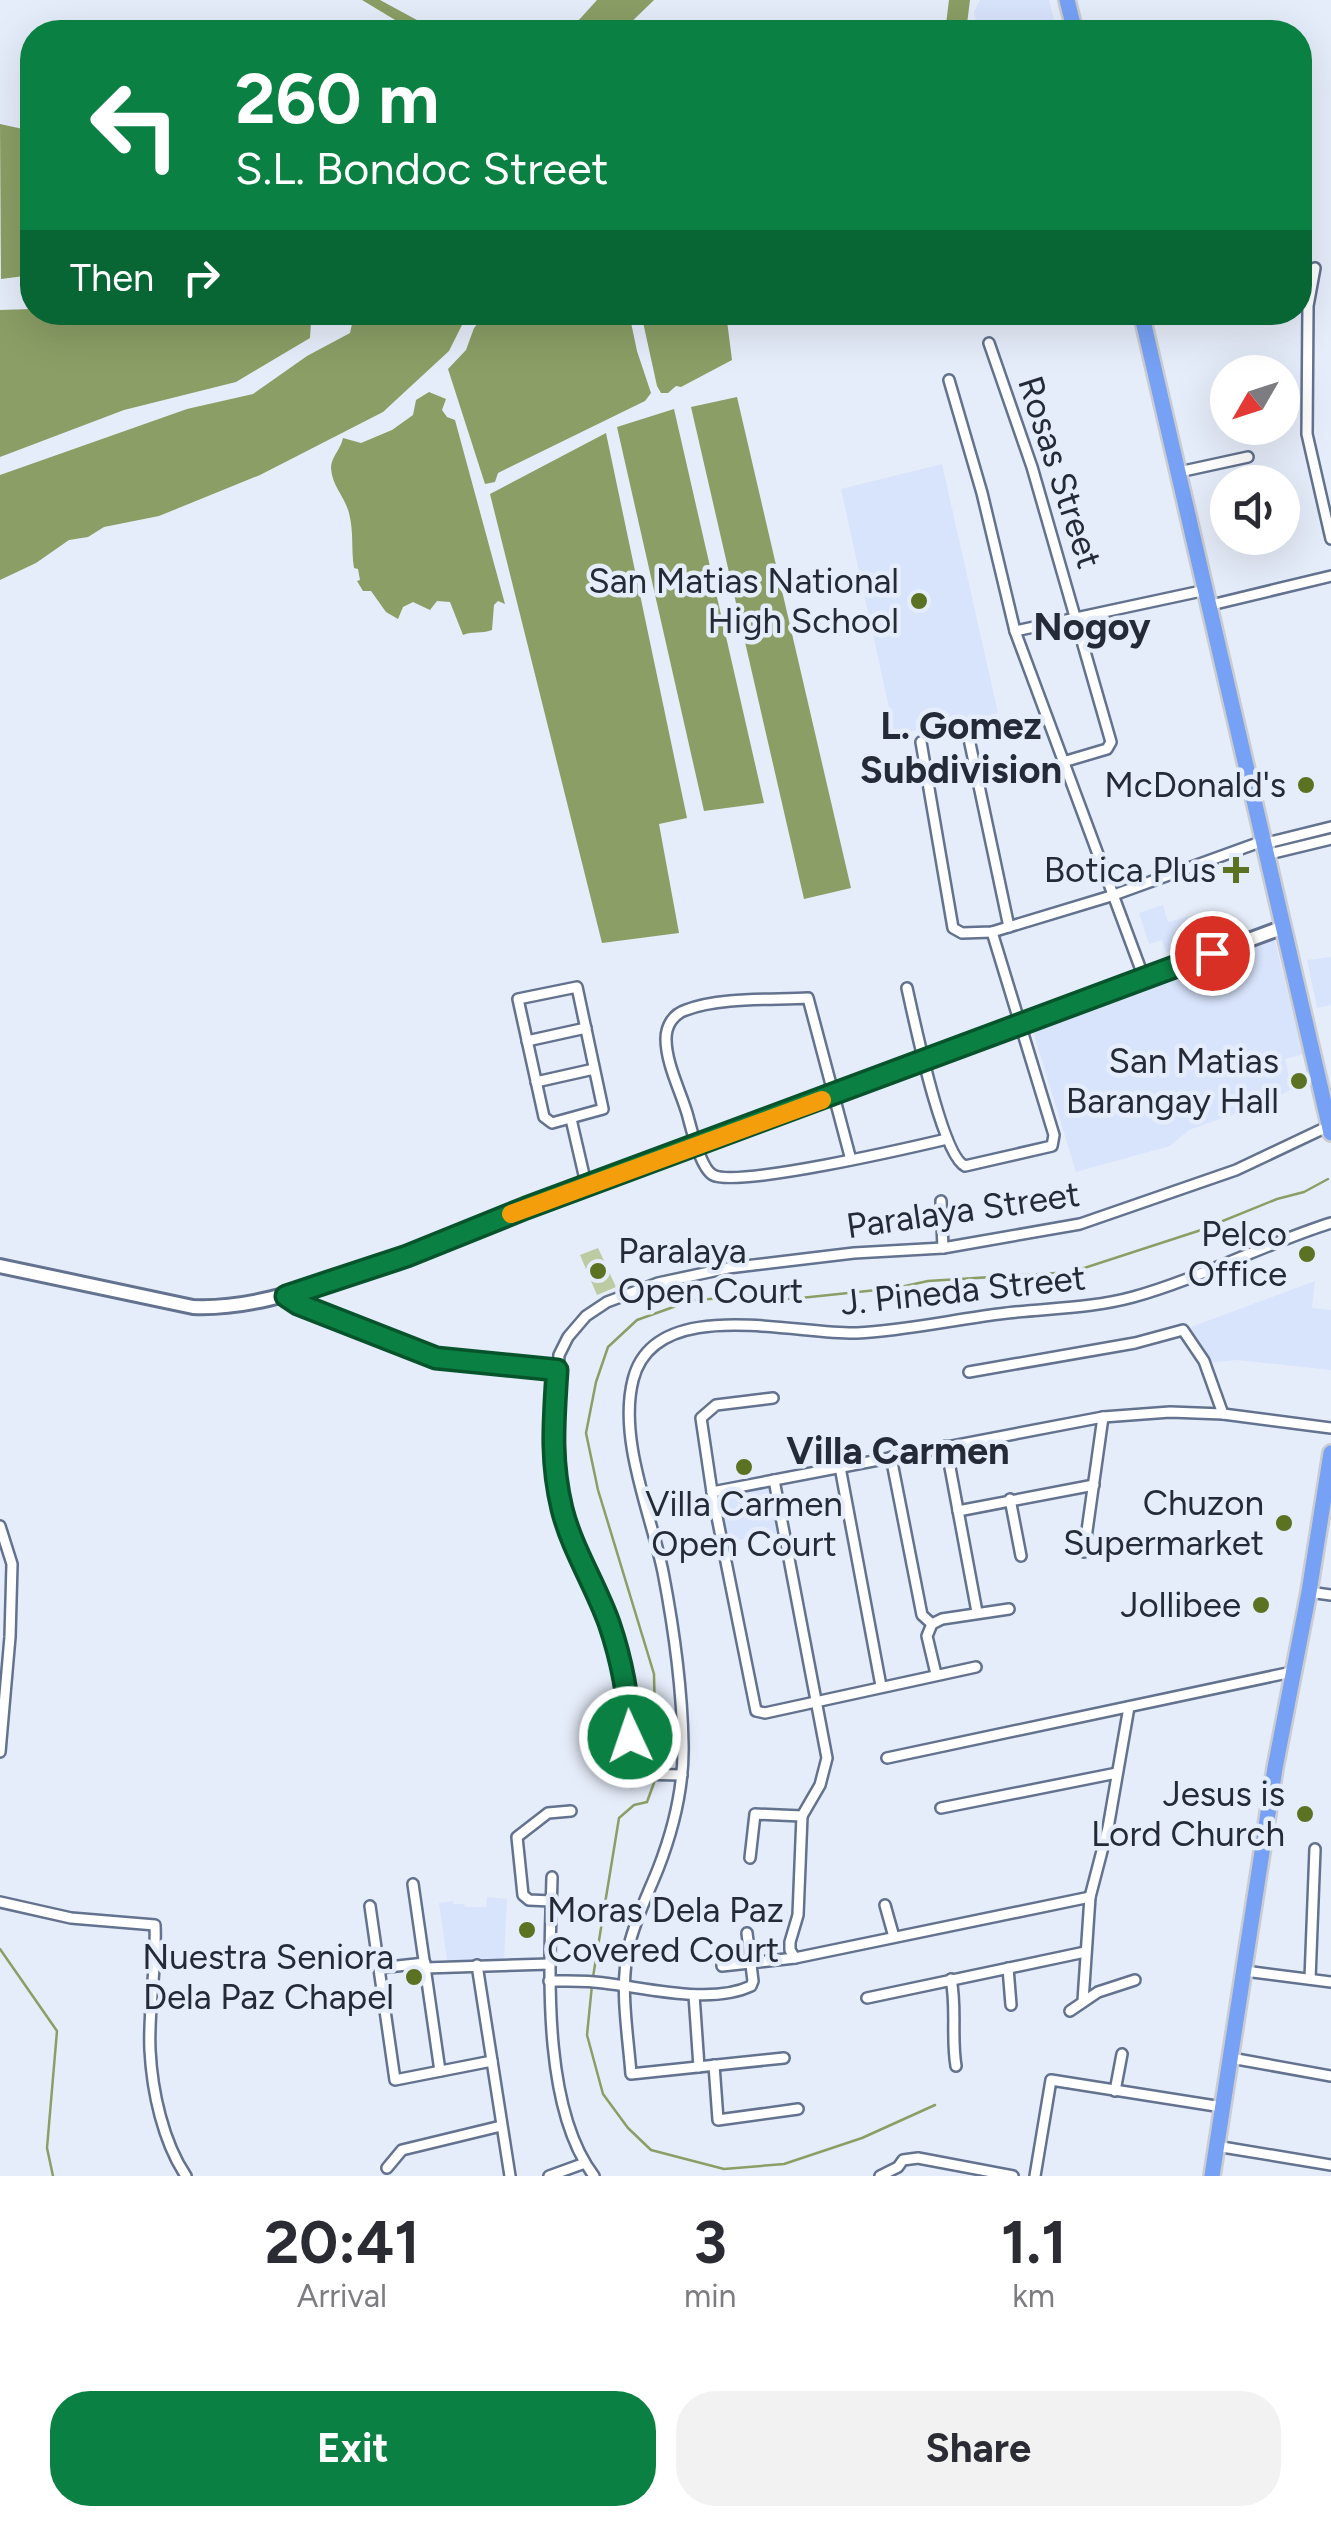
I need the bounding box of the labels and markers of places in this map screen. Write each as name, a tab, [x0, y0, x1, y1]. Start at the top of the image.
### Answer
place label: San Matias National High School	[588, 560, 899, 642]
marker: San Matias National High School	[908, 590, 930, 612]
place label: McDonald's	[1104, 764, 1286, 806]
marker: McDonald's	[1295, 774, 1317, 796]
place label: Botica Plus	[1044, 849, 1216, 891]
marker: Botica Plus	[1225, 859, 1247, 881]
pin	[1170, 911, 1255, 996]
place label: San Matias Barangay Hall	[1066, 1040, 1279, 1122]
marker: San Matias Barangay Hall	[1288, 1070, 1310, 1092]
place label: Pelco Office	[1188, 1213, 1287, 1295]
place label: Paralaya Open Court	[618, 1230, 803, 1312]
marker: Pelco Office	[1296, 1243, 1318, 1265]
marker: Paralaya Open Court	[587, 1260, 609, 1282]
marker: Villa Carmen Open Court	[733, 1456, 755, 1478]
place label: Chuzon Supermarket	[1063, 1482, 1264, 1564]
place label: Villa Carmen Open Court	[645, 1483, 843, 1565]
marker: Chuzon Supermarket	[1273, 1512, 1295, 1534]
place label: Jollibee	[1120, 1584, 1241, 1626]
marker: Jollibee	[1250, 1594, 1272, 1616]
place label: Jesus is Lord Church	[1091, 1773, 1285, 1855]
marker: Jesus is Lord Church	[1294, 1803, 1316, 1825]
place label: Moras Dela Paz Covered Court	[547, 1889, 784, 1971]
marker: Moras Dela Paz Covered Court	[516, 1919, 538, 1941]
place label: Nuestra Seniora Dela Paz Chapel	[142, 1936, 394, 2018]
marker: Nuestra Seniora Dela Paz Chapel	[403, 1966, 425, 1988]

